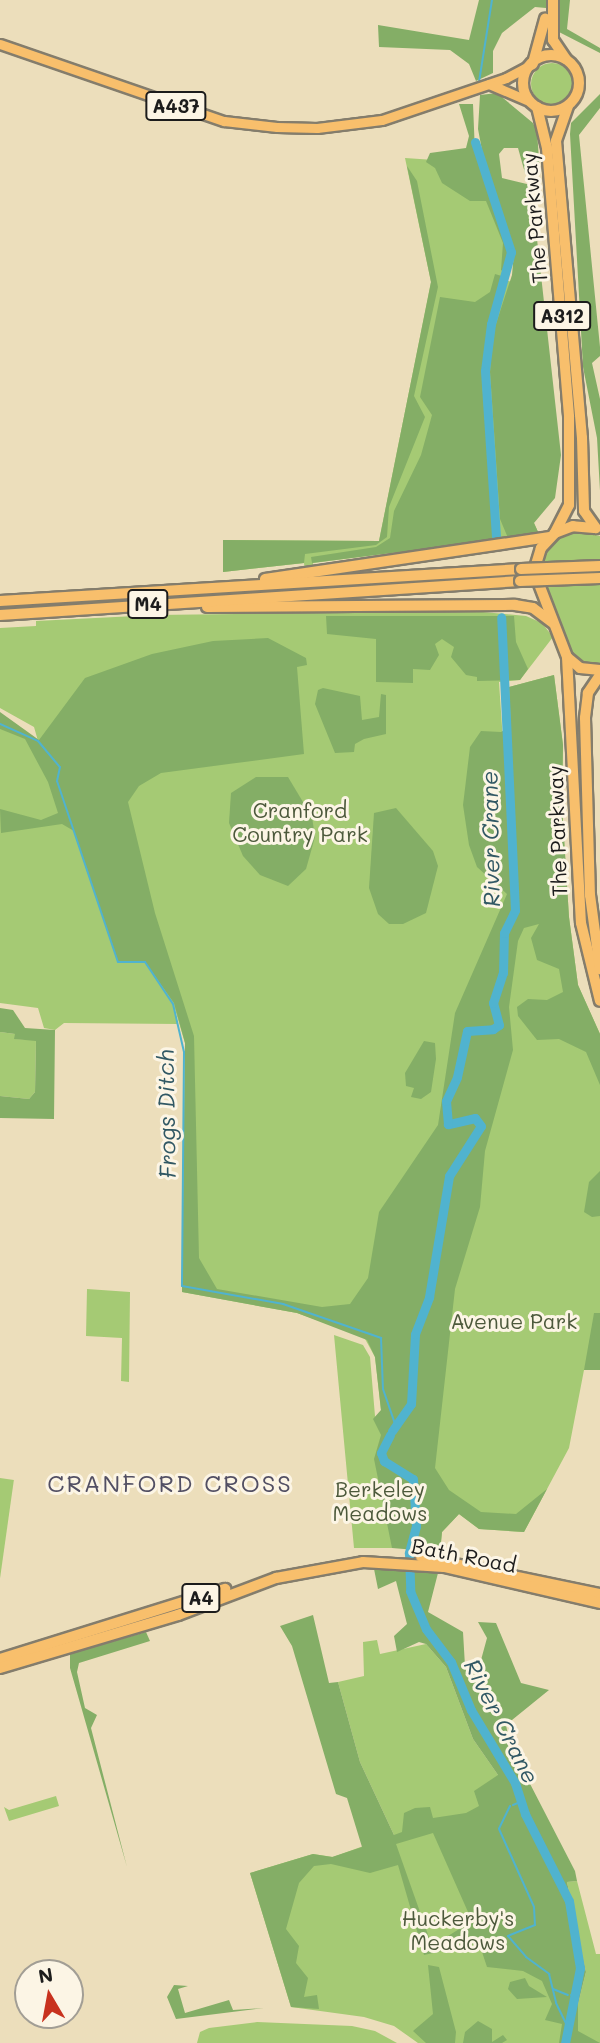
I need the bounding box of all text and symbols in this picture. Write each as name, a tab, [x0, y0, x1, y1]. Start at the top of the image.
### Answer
road number: A437	[144, 90, 208, 122]
street label: The Parkway	[516, 152, 552, 284]
road number: A312	[532, 300, 592, 332]
road number: M4	[127, 589, 169, 620]
street label: The Parkway	[542, 765, 572, 897]
water label: River Crane	[475, 771, 505, 907]
park label: Cranford Country Park	[232, 797, 368, 847]
water label: Frogs Ditch	[151, 1049, 181, 1179]
park label: Avenue Park	[451, 1308, 577, 1334]
district label: CRANFORD CROSS	[49, 1469, 291, 1497]
park label: Berkeley Meadows	[332, 1476, 428, 1526]
street label: Bath Road	[409, 1532, 519, 1578]
road number: A4	[180, 1582, 222, 1614]
water label: River Crane	[459, 1654, 545, 1788]
park label: Huckerby's Meadows	[402, 1905, 514, 1955]
north arrow	[14, 1959, 84, 2029]
text: N	[36, 1961, 55, 1988]

